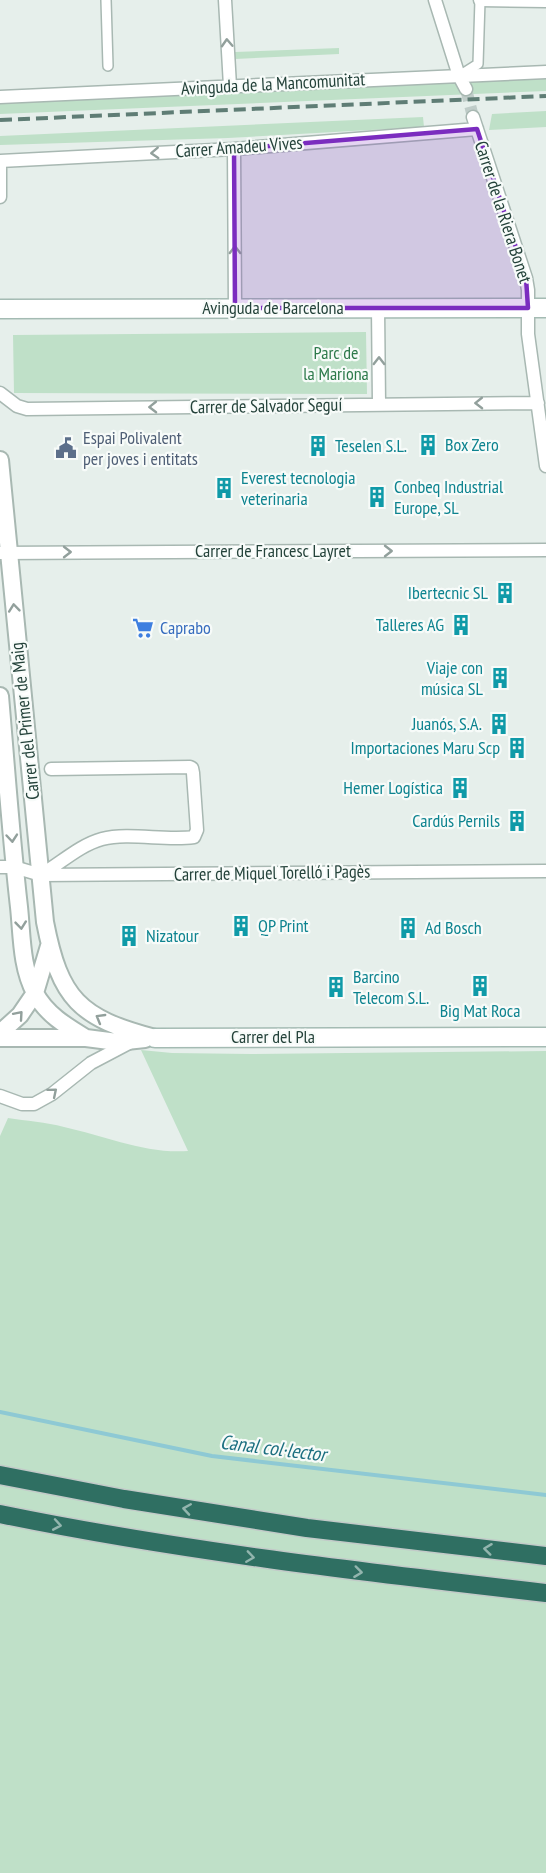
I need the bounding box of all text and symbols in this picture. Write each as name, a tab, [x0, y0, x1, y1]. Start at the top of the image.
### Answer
one-way arrow	[221, 39, 233, 48]
street label: Avinguda de la Mancomunitat	[180, 67, 366, 100]
street label: Carrer Amadeu Vives	[175, 131, 303, 162]
street label: Carrer de la Riera Bonet	[470, 138, 537, 286]
one-way arrow	[150, 146, 159, 159]
one-way arrow	[229, 245, 241, 254]
street label: Avinguda de Barcelona	[202, 296, 344, 319]
park label: Parc de la Mariona	[303, 341, 369, 385]
one-way arrow	[373, 357, 385, 366]
street label: Carrer de Salvador Seguí	[190, 393, 342, 418]
one-way arrow	[475, 397, 484, 410]
one-way arrow	[148, 401, 157, 413]
place label: Espai Polivalent per joves i entitats	[83, 426, 198, 470]
building icon: Box Zero	[416, 433, 440, 457]
place label: Box Zero	[445, 433, 499, 456]
building icon: Teselen S.L.	[306, 434, 330, 458]
place label: Teselen S.L.	[335, 434, 407, 457]
public building icon: Espai Polivalent per joves i entitats	[54, 436, 78, 460]
place label: Everest tecnologia veterinaria	[241, 466, 355, 510]
place label: Conbeq Industrial Europe, SL	[394, 475, 504, 519]
building icon: Everest tecnologia veterinaria	[212, 476, 236, 500]
building icon: Conbeq Industrial Europe, SL	[365, 485, 389, 509]
street label: Carrer de Francesc Layret	[195, 539, 351, 562]
one-way arrow	[383, 545, 392, 557]
one-way arrow	[62, 546, 71, 558]
place label: Ibertecnic SL	[408, 581, 489, 604]
building icon: Ibertecnic SL	[493, 581, 517, 605]
one-way arrow	[8, 603, 21, 612]
place label: Talleres AG	[376, 613, 444, 636]
building icon: Talleres AG	[449, 613, 473, 637]
supermarket icon: Caprabo	[131, 616, 155, 640]
place label: Caprabo	[160, 616, 211, 639]
street label: Carrer del Primer de Maig	[5, 641, 44, 801]
place label: Viaje con música SL	[421, 656, 484, 700]
building icon: Viaje con música SL	[488, 666, 512, 690]
place label: Juanós, S.A.	[411, 712, 482, 735]
building icon: Juanós, S.A.	[487, 712, 511, 736]
place label: Importaciones Maru Scp	[350, 736, 500, 759]
building icon: Importaciones Maru Scp	[505, 736, 529, 760]
place label: Hemer Logística	[343, 776, 443, 799]
building icon: Hemer Logística	[448, 776, 472, 800]
place label: Cardús Pernils	[412, 809, 500, 832]
building icon: Cardús Pernils	[505, 809, 529, 833]
one-way arrow	[5, 833, 18, 842]
street label: Carrer de Miquel Torelló i Pagès	[174, 859, 370, 886]
building icon: QP Print	[229, 914, 253, 938]
place label: QP Print	[258, 914, 309, 937]
building icon: Ad Bosch	[396, 916, 420, 940]
place label: Ad Bosch	[425, 916, 482, 939]
one-way arrow	[14, 921, 27, 930]
building icon: Nizatour	[117, 924, 141, 948]
place label: Nizatour	[146, 924, 199, 947]
place label: Barcino Telecom S.L.	[353, 965, 429, 1009]
building icon: Big Mat Roca	[468, 974, 492, 998]
building icon: Barcino Telecom S.L.	[324, 975, 348, 999]
place label: Big Mat Roca	[440, 999, 520, 1022]
one-way arrow	[12, 1011, 23, 1021]
one-way arrow	[96, 1014, 106, 1025]
street label: Carrer del Pla	[231, 1025, 315, 1048]
one-way arrow	[46, 1088, 57, 1099]
water label: Canal col·lector	[219, 1429, 330, 1468]
one-way arrow	[182, 1504, 191, 1516]
one-way arrow	[52, 1518, 62, 1531]
one-way arrow	[483, 1544, 492, 1556]
one-way arrow	[245, 1550, 254, 1562]
one-way arrow	[353, 1565, 363, 1577]

